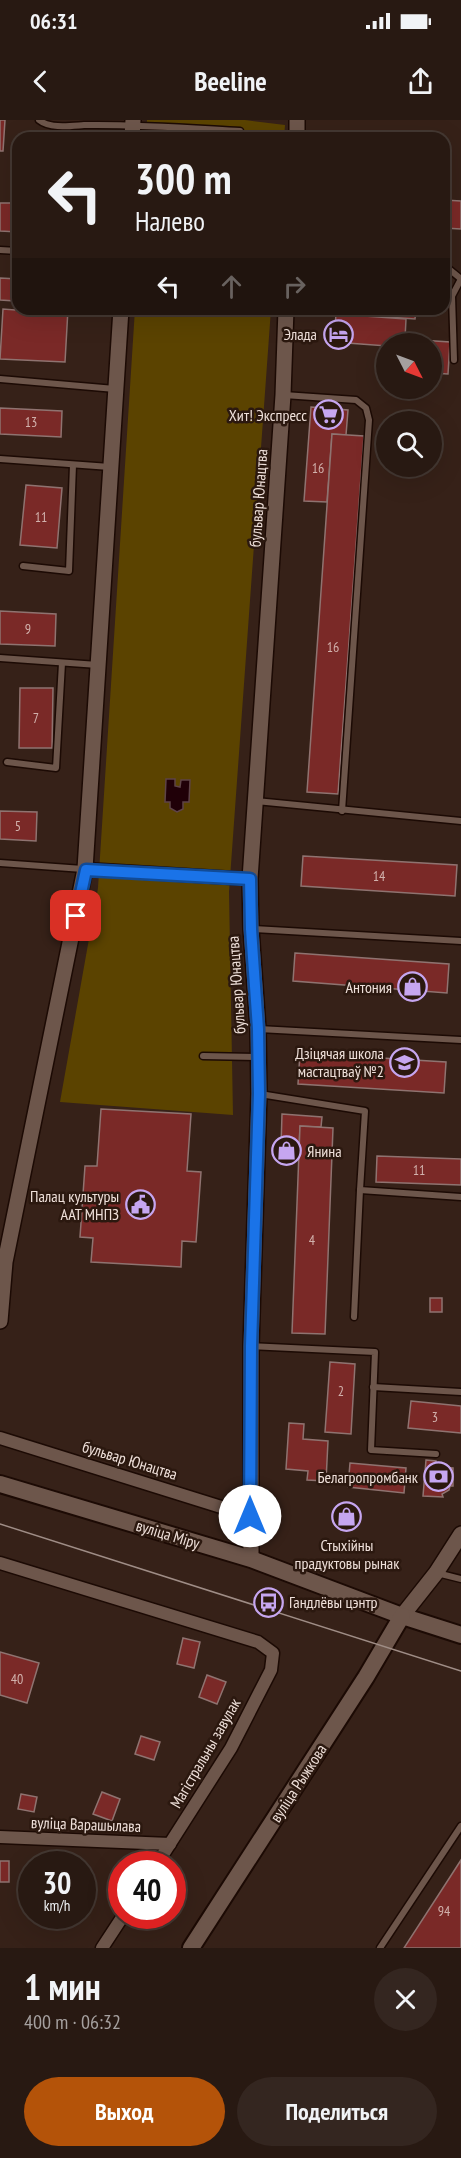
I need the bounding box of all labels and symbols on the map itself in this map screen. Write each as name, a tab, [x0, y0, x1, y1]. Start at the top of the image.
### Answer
hotel icon: Элада	[322, 318, 354, 350]
place label: Элада	[284, 324, 317, 344]
north arrow	[376, 333, 442, 399]
supermarket icon: Хит! Экспресс	[312, 399, 344, 431]
place label: Хит! Экспресс	[229, 405, 307, 425]
house number: 13	[25, 413, 37, 431]
street label: бульвар Юнацтва	[245, 448, 271, 548]
house number: 16	[312, 459, 324, 477]
house number: 11	[35, 508, 47, 526]
house number: 9	[25, 620, 31, 638]
house number: 16	[327, 638, 339, 656]
house number: 7	[33, 709, 39, 727]
house number: 5	[15, 817, 21, 835]
house number: 14	[373, 867, 386, 885]
pin	[50, 890, 101, 941]
street label: бульвар Юнацтва	[223, 935, 249, 1035]
shop icon: Антония	[397, 971, 429, 1003]
place label: Антония	[345, 977, 392, 997]
place label: Дзіцячая школа мастацтваў №2	[295, 1043, 384, 1081]
school or university icon: Дзіцячая школа мастацтваў №2	[389, 1046, 421, 1078]
shop icon: Янина	[270, 1135, 302, 1167]
place label: Янина	[307, 1141, 342, 1161]
house number: 11	[413, 1161, 425, 1179]
place label: Палац культуры ААТ МНПЗ	[30, 1186, 119, 1224]
public building icon: Палац культуры ААТ МНПЗ	[124, 1189, 156, 1221]
house number: 4	[309, 1231, 316, 1249]
house number: 2	[338, 1382, 344, 1400]
house number: 3	[432, 1408, 438, 1426]
street label: бульвар Юнацтва	[80, 1436, 180, 1484]
bank icon: Белагропромбанк	[423, 1461, 455, 1493]
place label: Белагропромбанк	[317, 1467, 419, 1487]
position arrow	[218, 1484, 282, 1548]
shop icon: Стыхійны прадуктовы рынак	[331, 1501, 363, 1533]
street label: вуліца Міру	[134, 1515, 202, 1553]
place label: Стыхійны прадуктовы рынак	[295, 1535, 400, 1573]
bus stop icon: Гандлёвы цэнтр	[252, 1586, 284, 1618]
place label: Гандлёвы цэнтр	[289, 1592, 378, 1612]
house number: 40	[11, 1670, 23, 1688]
street label: Магістральны завулак	[165, 1694, 245, 1812]
street label: вуліца Рыжкова	[265, 1740, 331, 1826]
street label: вуліца Варашылава	[31, 1812, 141, 1836]
speed limit sign: 40	[108, 1851, 186, 1929]
house number: 94	[438, 1902, 451, 1920]

